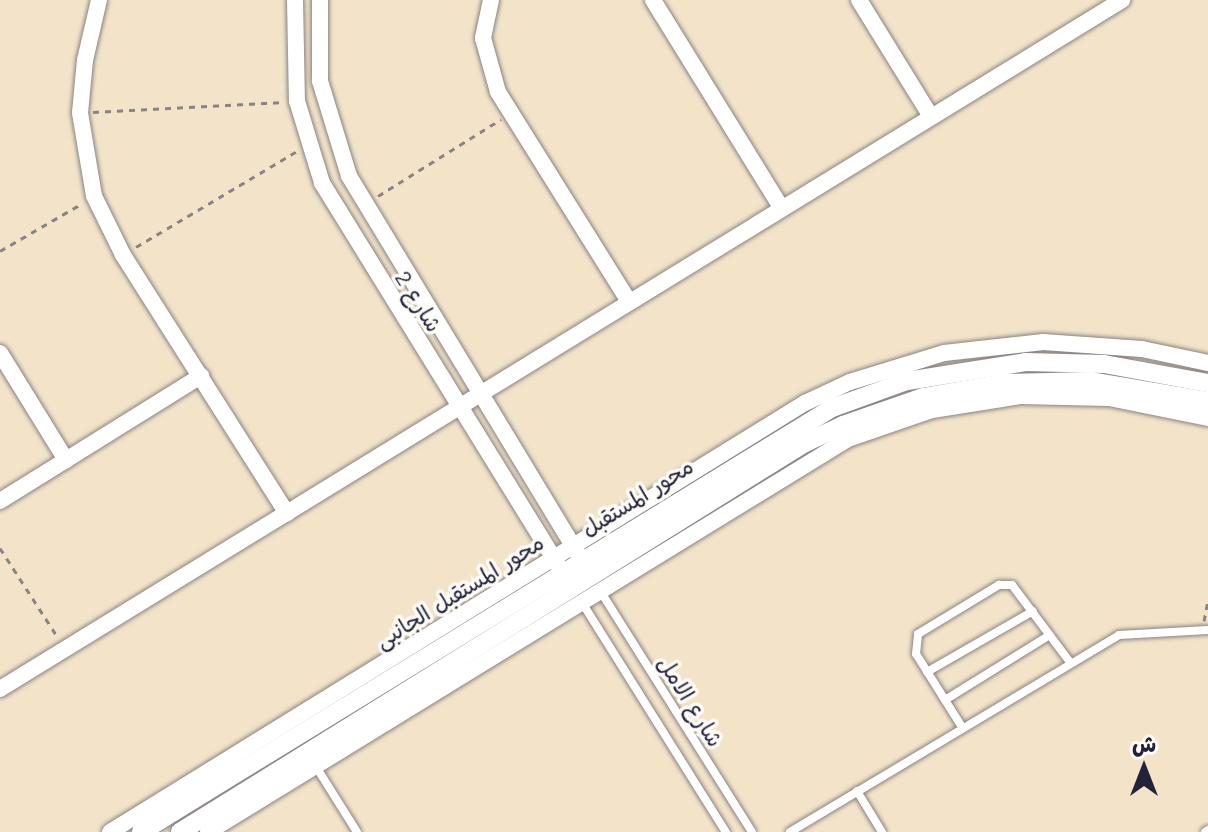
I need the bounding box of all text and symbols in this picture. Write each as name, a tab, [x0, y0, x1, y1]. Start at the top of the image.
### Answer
street label: شارع 2	[390, 266, 448, 336]
street label: محور المستقبل	[576, 452, 698, 542]
street label: محور المستقبل الجانبى	[370, 528, 548, 654]
street label: شارع الامل	[653, 651, 729, 751]
north arrow	[1104, 728, 1184, 808]
text: ش	[1132, 729, 1156, 758]

